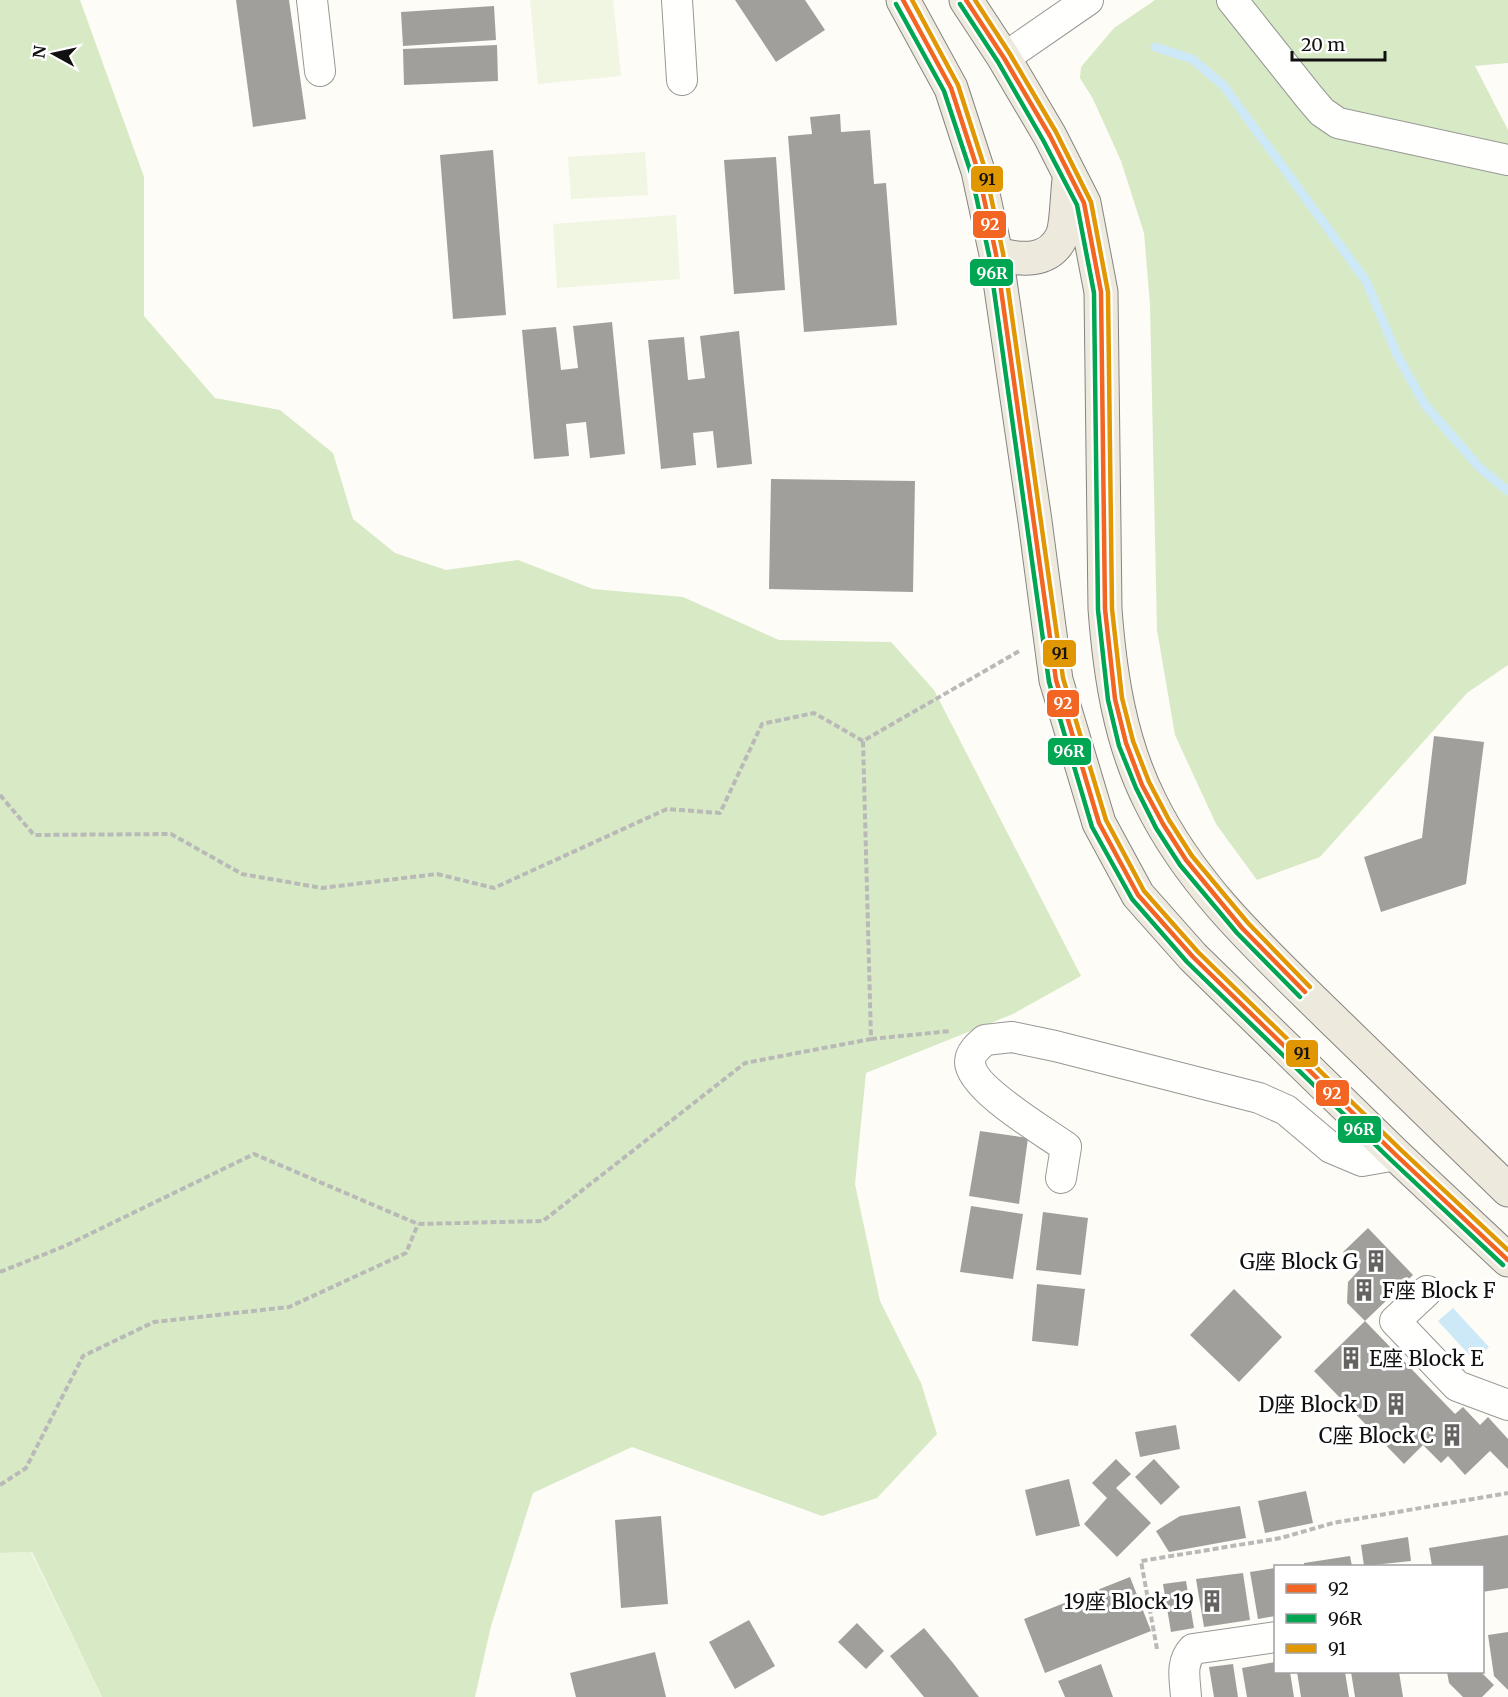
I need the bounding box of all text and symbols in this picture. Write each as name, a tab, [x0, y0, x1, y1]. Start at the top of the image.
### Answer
north arrow	[24, 24, 84, 84]
scale bar	[1292, 24, 1385, 62]
text: 20 m	[1301, 33, 1345, 56]
text: N	[28, 44, 50, 60]
line badge: 91	[970, 165, 1004, 193]
text: 91	[979, 169, 996, 189]
line badge: 92	[972, 210, 1007, 239]
text: 92	[981, 214, 999, 234]
line badge: 96R	[969, 258, 1014, 287]
text: 96R	[977, 263, 1008, 283]
line badge: 91	[1042, 639, 1077, 668]
text: 91	[1052, 643, 1069, 663]
line badge: 92	[1046, 689, 1080, 718]
text: 92	[1054, 693, 1072, 713]
line badge: 96R	[1047, 737, 1092, 766]
text: 96R	[1054, 741, 1085, 761]
line badge: 91	[1285, 1039, 1319, 1068]
text: 91	[1294, 1043, 1311, 1063]
line badge: 92	[1315, 1079, 1350, 1107]
text: 92	[1323, 1083, 1341, 1103]
line badge: 96R	[1337, 1115, 1382, 1144]
text: 96R	[1344, 1119, 1375, 1139]
place label: G座 Block G	[1240, 1248, 1358, 1275]
building icon: G座 Block G	[1363, 1248, 1389, 1274]
building icon: F座 Block F	[1351, 1277, 1377, 1303]
place label: F座 Block F	[1382, 1277, 1496, 1304]
building icon: E座 Block E	[1338, 1345, 1364, 1371]
place label: E座 Block E	[1369, 1345, 1484, 1372]
place label: D座 Block D	[1259, 1391, 1378, 1418]
building icon: D座 Block D	[1383, 1391, 1409, 1417]
place label: C座 Block C	[1319, 1422, 1434, 1449]
building icon: C座 Block C	[1439, 1422, 1465, 1448]
legend	[1274, 1565, 1484, 1673]
text: 92	[1328, 1577, 1349, 1600]
place label: 19座 Block 19	[1064, 1588, 1194, 1615]
building icon: 19座 Block 19	[1199, 1588, 1225, 1614]
text: 96R	[1328, 1607, 1362, 1630]
text: 91	[1328, 1637, 1346, 1660]

